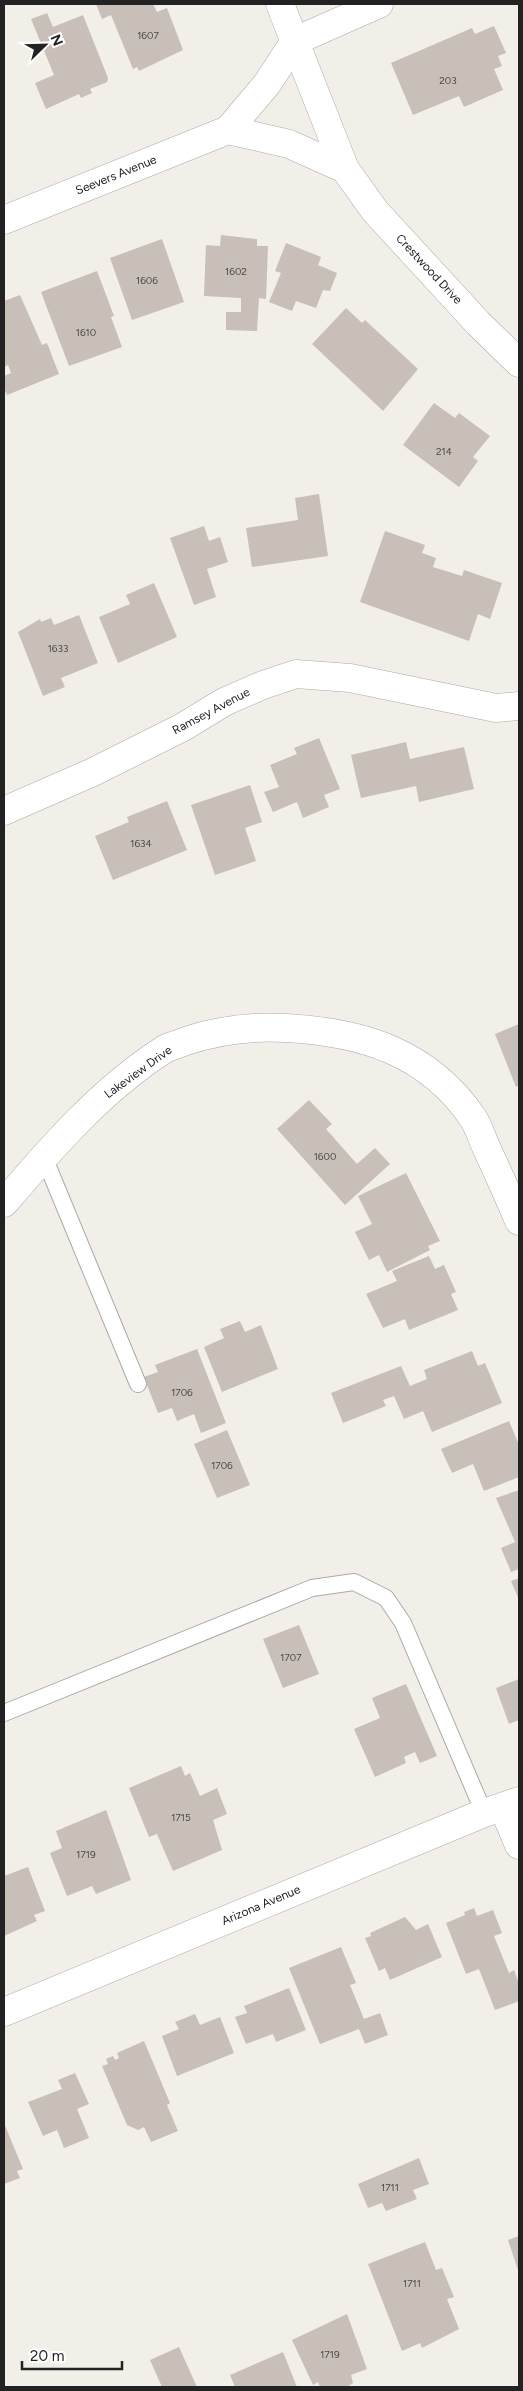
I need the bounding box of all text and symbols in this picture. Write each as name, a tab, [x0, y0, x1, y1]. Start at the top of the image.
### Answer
north arrow	[20, 20, 70, 70]
house number: 1607	[137, 29, 159, 42]
text: N	[47, 32, 66, 48]
house number: 203	[439, 74, 457, 87]
street label: Seevers Avenue	[73, 152, 159, 198]
street label: Crestwood Drive	[393, 231, 465, 307]
house number: 1602	[225, 265, 247, 278]
house number: 1606	[136, 274, 158, 287]
house number: 1610	[76, 326, 96, 339]
house number: 214	[436, 445, 452, 458]
house number: 1633	[48, 642, 68, 655]
street label: Ramsey Avenue	[170, 684, 253, 737]
house number: 1634	[130, 837, 152, 850]
street label: Lakeview Drive	[102, 1043, 175, 1101]
house number: 1600	[314, 1150, 336, 1163]
house number: 1706	[171, 1386, 193, 1399]
house number: 1706	[211, 1459, 233, 1472]
house number: 1707	[280, 1651, 302, 1664]
house number: 1715	[171, 1811, 191, 1824]
house number: 1719	[76, 1848, 96, 1861]
street label: Arizona Avenue	[220, 1882, 303, 1928]
house number: 1711	[381, 2181, 399, 2194]
house number: 1711	[403, 2277, 421, 2290]
scale bar	[22, 2338, 122, 2370]
text: 20 m	[30, 2347, 64, 2365]
house number: 1719	[320, 2348, 340, 2361]

